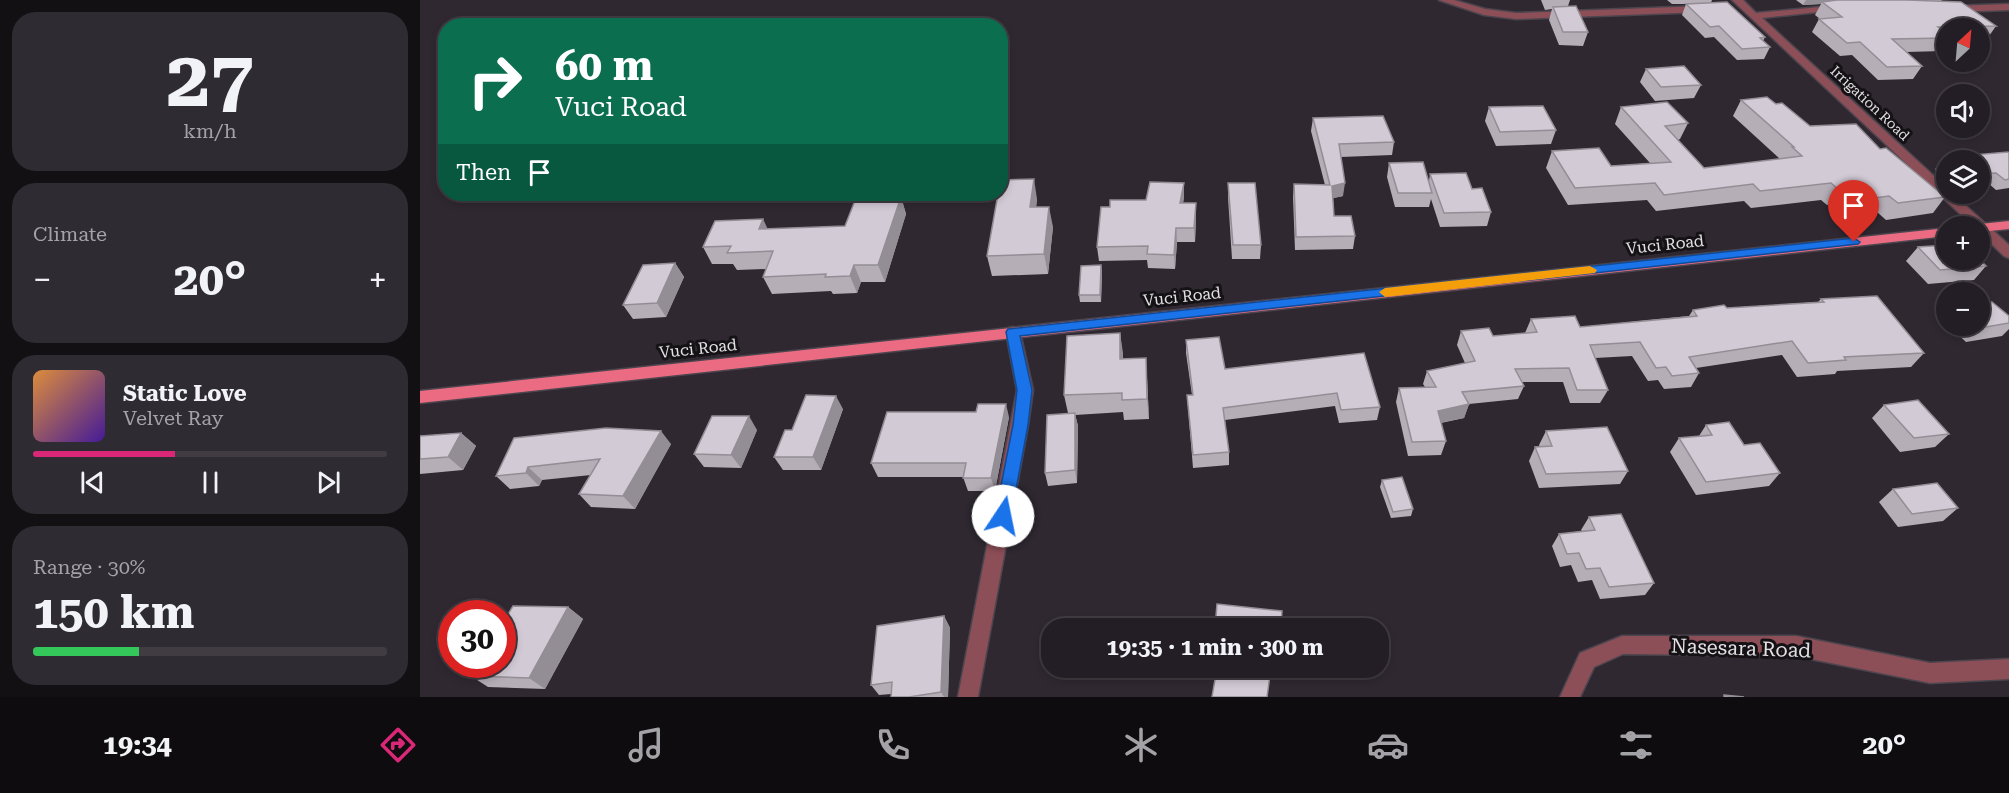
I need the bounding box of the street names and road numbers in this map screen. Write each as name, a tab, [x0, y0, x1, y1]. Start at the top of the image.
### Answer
street label: Irrigation Road	[1827, 62, 1913, 144]
street label: Vuci Road	[1625, 231, 1705, 258]
street label: Vuci Road	[1142, 283, 1222, 310]
street label: Vuci Road	[658, 335, 738, 362]
street label: Nasesara Road	[1671, 634, 1812, 662]

